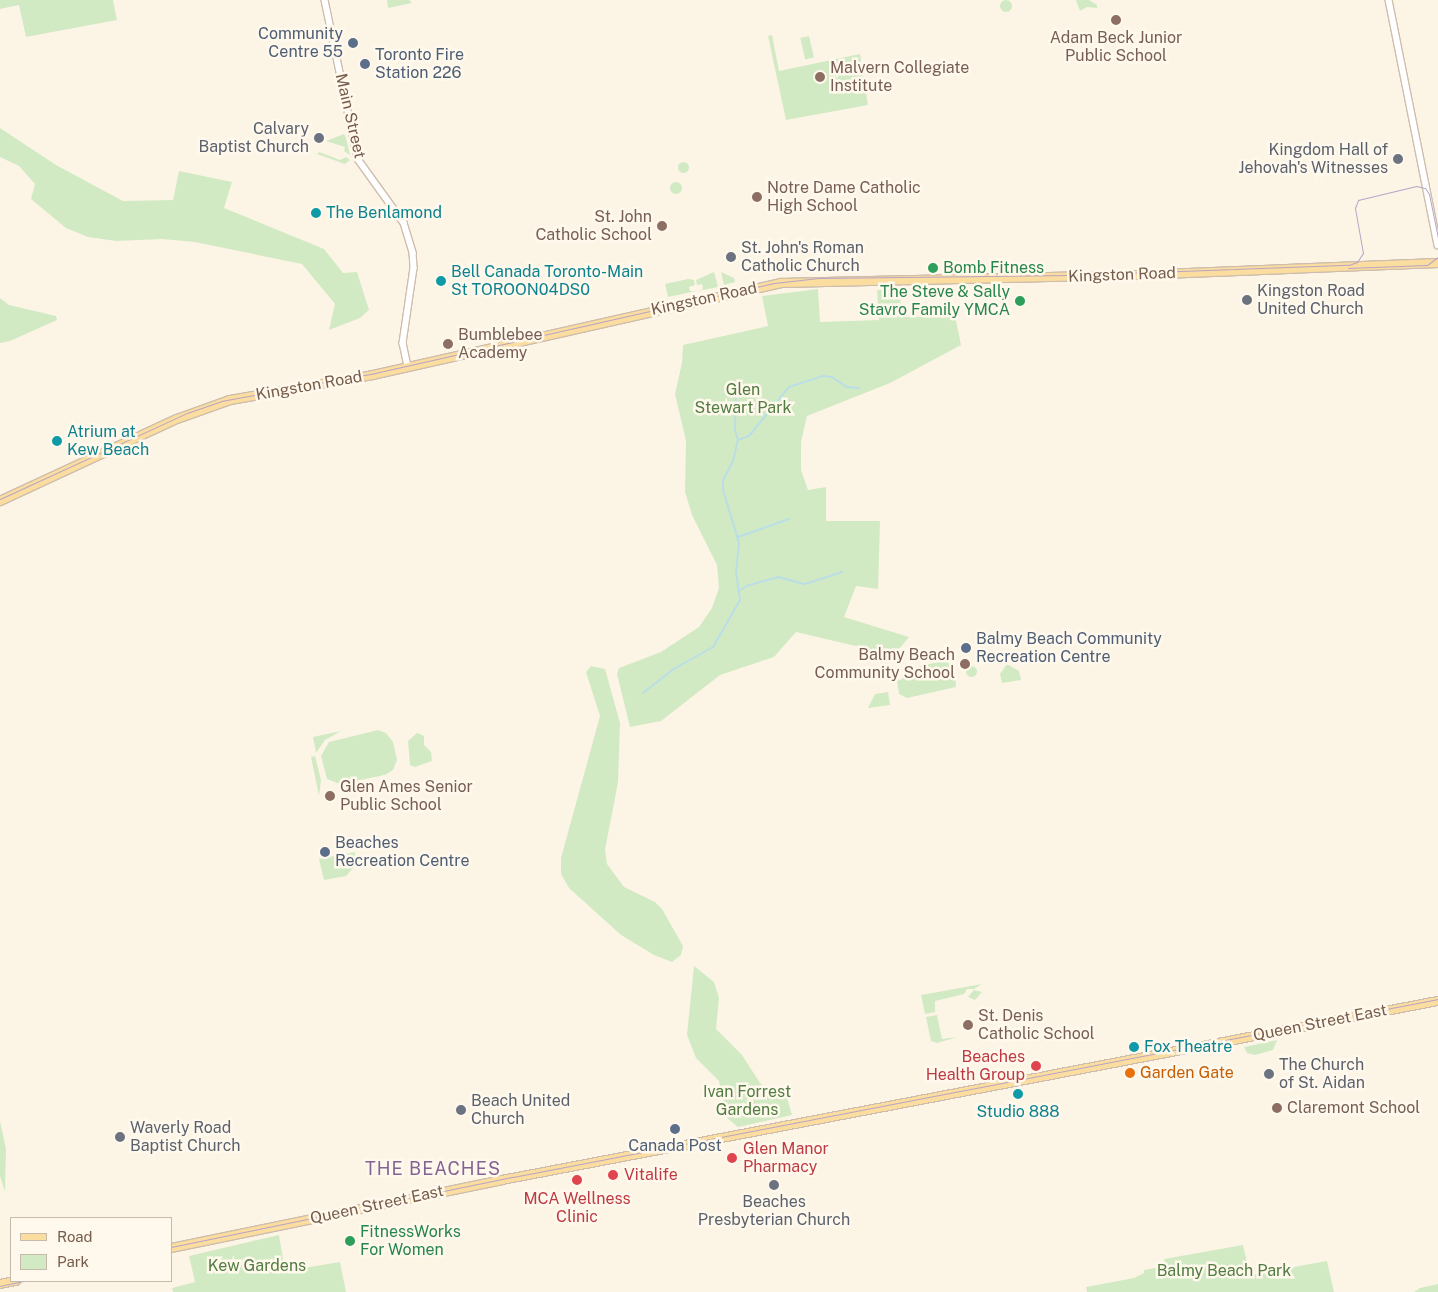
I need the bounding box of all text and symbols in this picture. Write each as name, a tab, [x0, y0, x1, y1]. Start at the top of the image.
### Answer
marker: Adam Beck Junior Public School	[1110, 14, 1122, 26]
place label: Community Centre 55	[258, 24, 343, 62]
place label: Adam Beck Junior Public School	[1050, 28, 1182, 66]
marker: Community Centre 55	[347, 37, 359, 49]
place label: Toronto Fire Station 226	[375, 45, 464, 83]
marker: Toronto Fire Station 226	[359, 58, 371, 70]
place label: Malvern Collegiate Institute	[830, 58, 969, 96]
marker: Malvern Collegiate Institute	[814, 71, 826, 83]
street label: Main Street	[331, 72, 369, 160]
place label: Calvary Baptist Church	[198, 119, 309, 157]
marker: Calvary Baptist Church	[313, 132, 325, 144]
place label: Kingdom Hall of Jehovah's Witnesses	[1238, 140, 1388, 178]
marker: Kingdom Hall of Jehovah's Witnesses	[1392, 153, 1404, 165]
place label: Notre Dame Catholic High School	[767, 178, 921, 216]
marker: Notre Dame Catholic High School	[751, 191, 763, 203]
place label: The Benlamond	[326, 203, 442, 223]
marker: The Benlamond	[310, 207, 322, 219]
place label: St. John Catholic School	[535, 207, 652, 245]
marker: St. John Catholic School	[656, 220, 668, 232]
place label: St. John's Roman Catholic Church	[741, 238, 864, 276]
marker: St. John's Roman Catholic Church	[725, 251, 737, 263]
place label: Bomb Fitness	[943, 258, 1044, 278]
place label: Bell Canada Toronto-Main St TOROON04DS0	[451, 262, 643, 300]
marker: Bomb Fitness	[927, 262, 939, 274]
street label: Kingston Road	[1068, 264, 1176, 286]
marker: Bell Canada Toronto-Main St TOROON04DS0	[435, 275, 447, 287]
street label: Kingston Road	[649, 278, 759, 320]
place label: Kingston Road United Church	[1257, 281, 1365, 319]
place label: The Steve & Sally Stavro Family YMCA	[859, 282, 1010, 320]
marker: Kingston Road United Church	[1241, 294, 1253, 306]
marker: The Steve & Sally Stavro Family YMCA	[1014, 295, 1026, 307]
place label: Bumblebee Academy	[458, 325, 543, 363]
marker: Bumblebee Academy	[442, 338, 454, 350]
street label: Kingston Road	[254, 367, 364, 405]
park label: Glen Stewart Park	[695, 380, 791, 418]
place label: Atrium at Kew Beach	[67, 422, 149, 460]
marker: Atrium at Kew Beach	[51, 435, 63, 447]
place label: Balmy Beach Community Recreation Centre	[976, 629, 1162, 667]
marker: Balmy Beach Community Recreation Centre	[960, 642, 972, 654]
place label: Balmy Beach Community School	[815, 645, 955, 683]
marker: Balmy Beach Community School	[959, 658, 971, 670]
place label: Glen Ames Senior Public School	[340, 777, 473, 815]
marker: Glen Ames Senior Public School	[324, 790, 336, 802]
place label: Beaches Recreation Centre	[335, 833, 470, 871]
marker: Beaches Recreation Centre	[319, 846, 331, 858]
street label: Queen Street East	[1251, 1001, 1389, 1045]
place label: St. Denis Catholic School	[978, 1006, 1095, 1044]
marker: St. Denis Catholic School	[962, 1019, 974, 1031]
place label: Fox Theatre	[1144, 1037, 1232, 1057]
marker: Fox Theatre	[1128, 1041, 1140, 1053]
place label: Beaches Health Group	[926, 1047, 1025, 1085]
place label: The Church of St. Aidan	[1279, 1055, 1365, 1093]
marker: Beaches Health Group	[1029, 1059, 1043, 1073]
place label: Garden Gate	[1140, 1063, 1234, 1083]
marker: Garden Gate	[1124, 1067, 1136, 1079]
marker: The Church of St. Aidan	[1263, 1068, 1275, 1080]
park label: Ivan Forrest Gardens	[703, 1082, 791, 1120]
marker: Studio 888	[1012, 1088, 1024, 1100]
place label: Beach United Church	[471, 1091, 570, 1129]
place label: Claremont School	[1287, 1098, 1420, 1118]
place label: Studio 888	[976, 1102, 1060, 1122]
marker: Claremont School	[1271, 1102, 1283, 1114]
marker: Beach United Church	[455, 1104, 467, 1116]
place label: Waverly Road Baptist Church	[130, 1118, 241, 1156]
marker: Canada Post	[669, 1123, 681, 1135]
marker: Waverly Road Baptist Church	[114, 1131, 126, 1143]
place label: Canada Post	[628, 1136, 722, 1156]
place label: Glen Manor Pharmacy	[743, 1139, 829, 1177]
marker: Glen Manor Pharmacy	[725, 1151, 739, 1165]
district label: THE BEACHES	[364, 1158, 502, 1180]
place label: Vitalife	[624, 1165, 678, 1185]
marker: Vitalife	[606, 1168, 620, 1182]
marker: MCA Wellness Clinic	[570, 1173, 584, 1187]
marker: Beaches Presbyterian Church	[768, 1179, 780, 1191]
street label: Queen Street East	[309, 1181, 445, 1229]
place label: MCA Wellness Clinic	[523, 1189, 631, 1227]
place label: Beaches Presbyterian Church	[698, 1192, 850, 1230]
legend	[10, 1217, 172, 1282]
place label: FitnessWorks For Women	[360, 1222, 461, 1260]
text: Road	[57, 1228, 93, 1245]
marker: FitnessWorks For Women	[344, 1235, 356, 1247]
text: Park	[57, 1253, 89, 1270]
park label: Kew Gardens	[208, 1256, 306, 1276]
park label: Balmy Beach Park	[1157, 1261, 1291, 1281]

